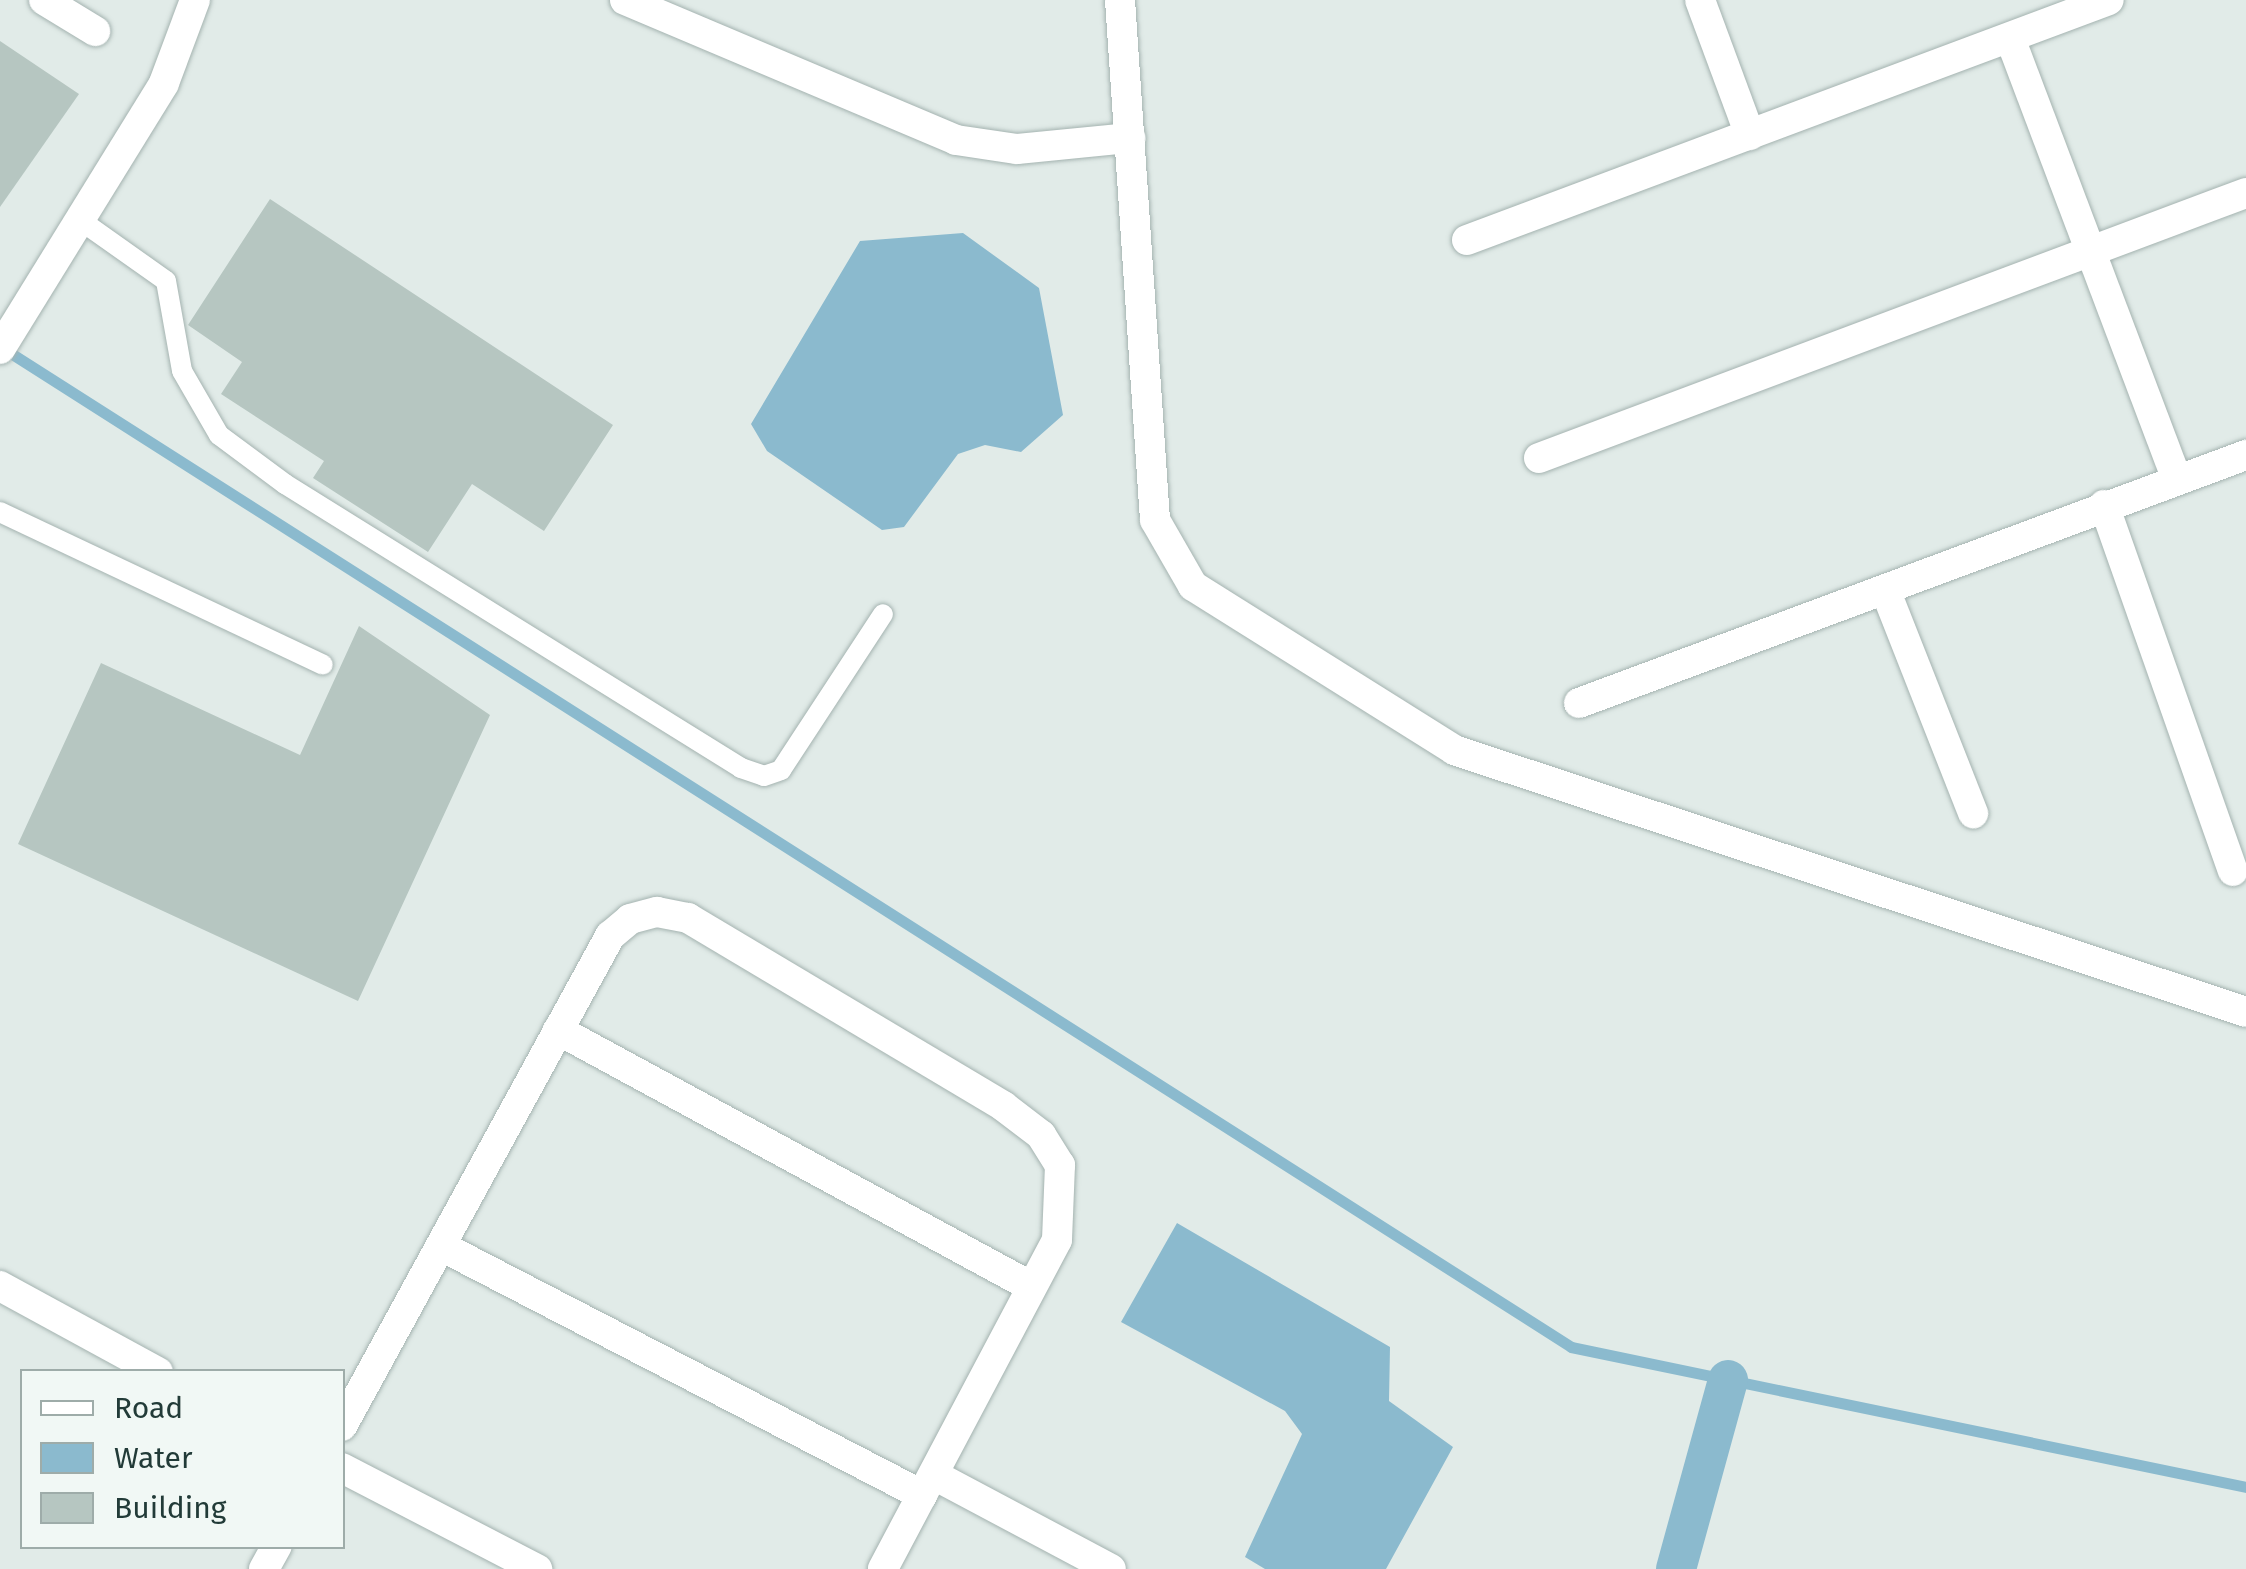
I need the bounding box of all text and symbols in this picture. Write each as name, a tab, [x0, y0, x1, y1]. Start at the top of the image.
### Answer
legend	[20, 1369, 345, 1549]
text: Road	[114, 1390, 183, 1426]
text: Water	[114, 1440, 193, 1476]
text: Building	[114, 1490, 226, 1526]

